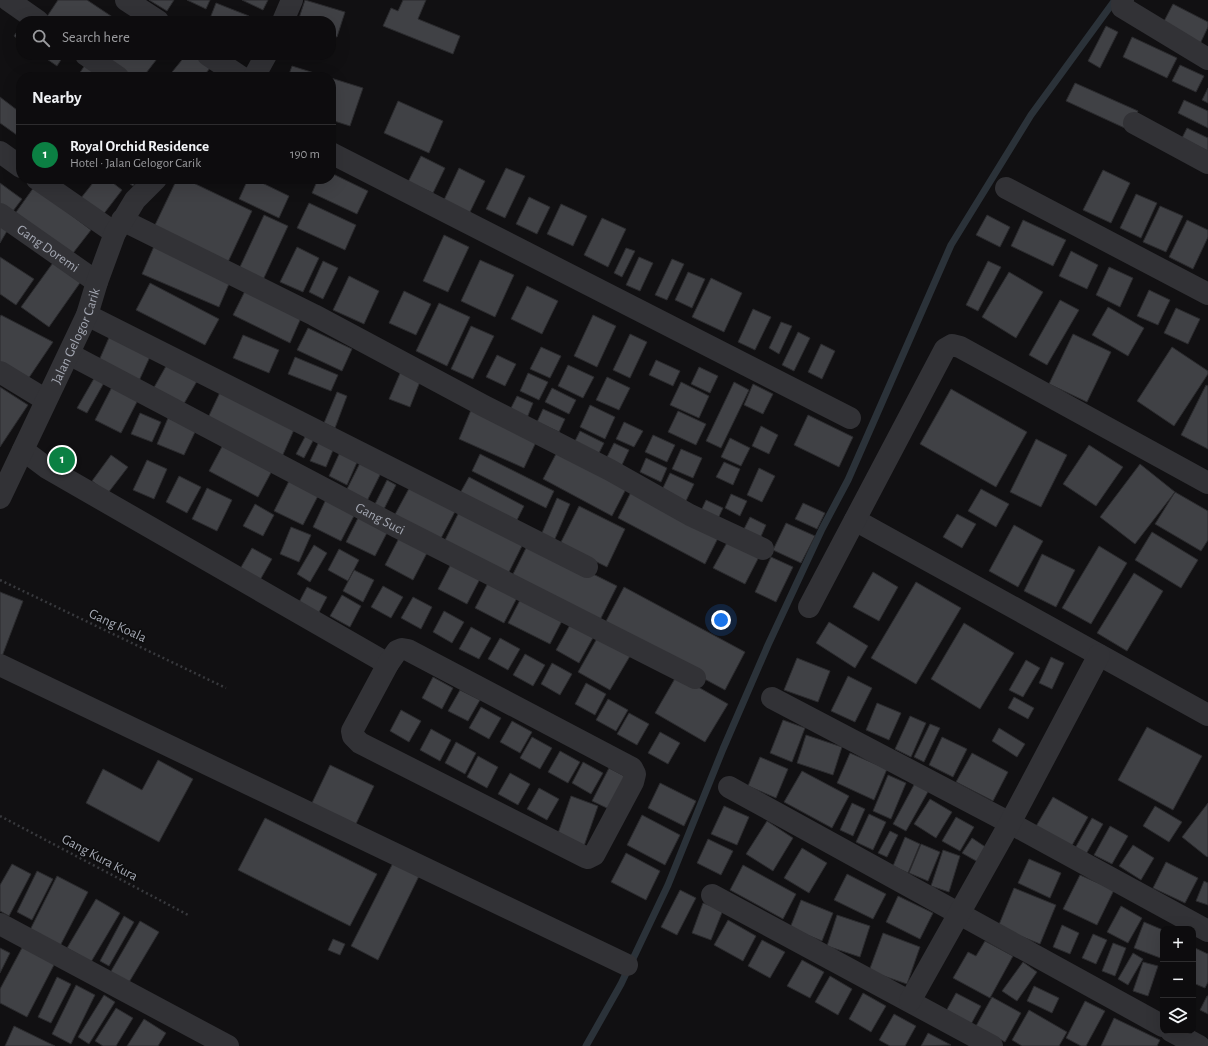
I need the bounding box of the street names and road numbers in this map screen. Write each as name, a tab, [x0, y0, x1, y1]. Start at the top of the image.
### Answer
street label: Gang Doremi	[14, 222, 81, 275]
street label: Jalan Gelogor Carik	[49, 286, 103, 386]
street label: Gang Suci	[353, 500, 407, 538]
street label: Gang Koala	[87, 607, 149, 645]
street label: Gang Kura Kura	[59, 832, 140, 884]

